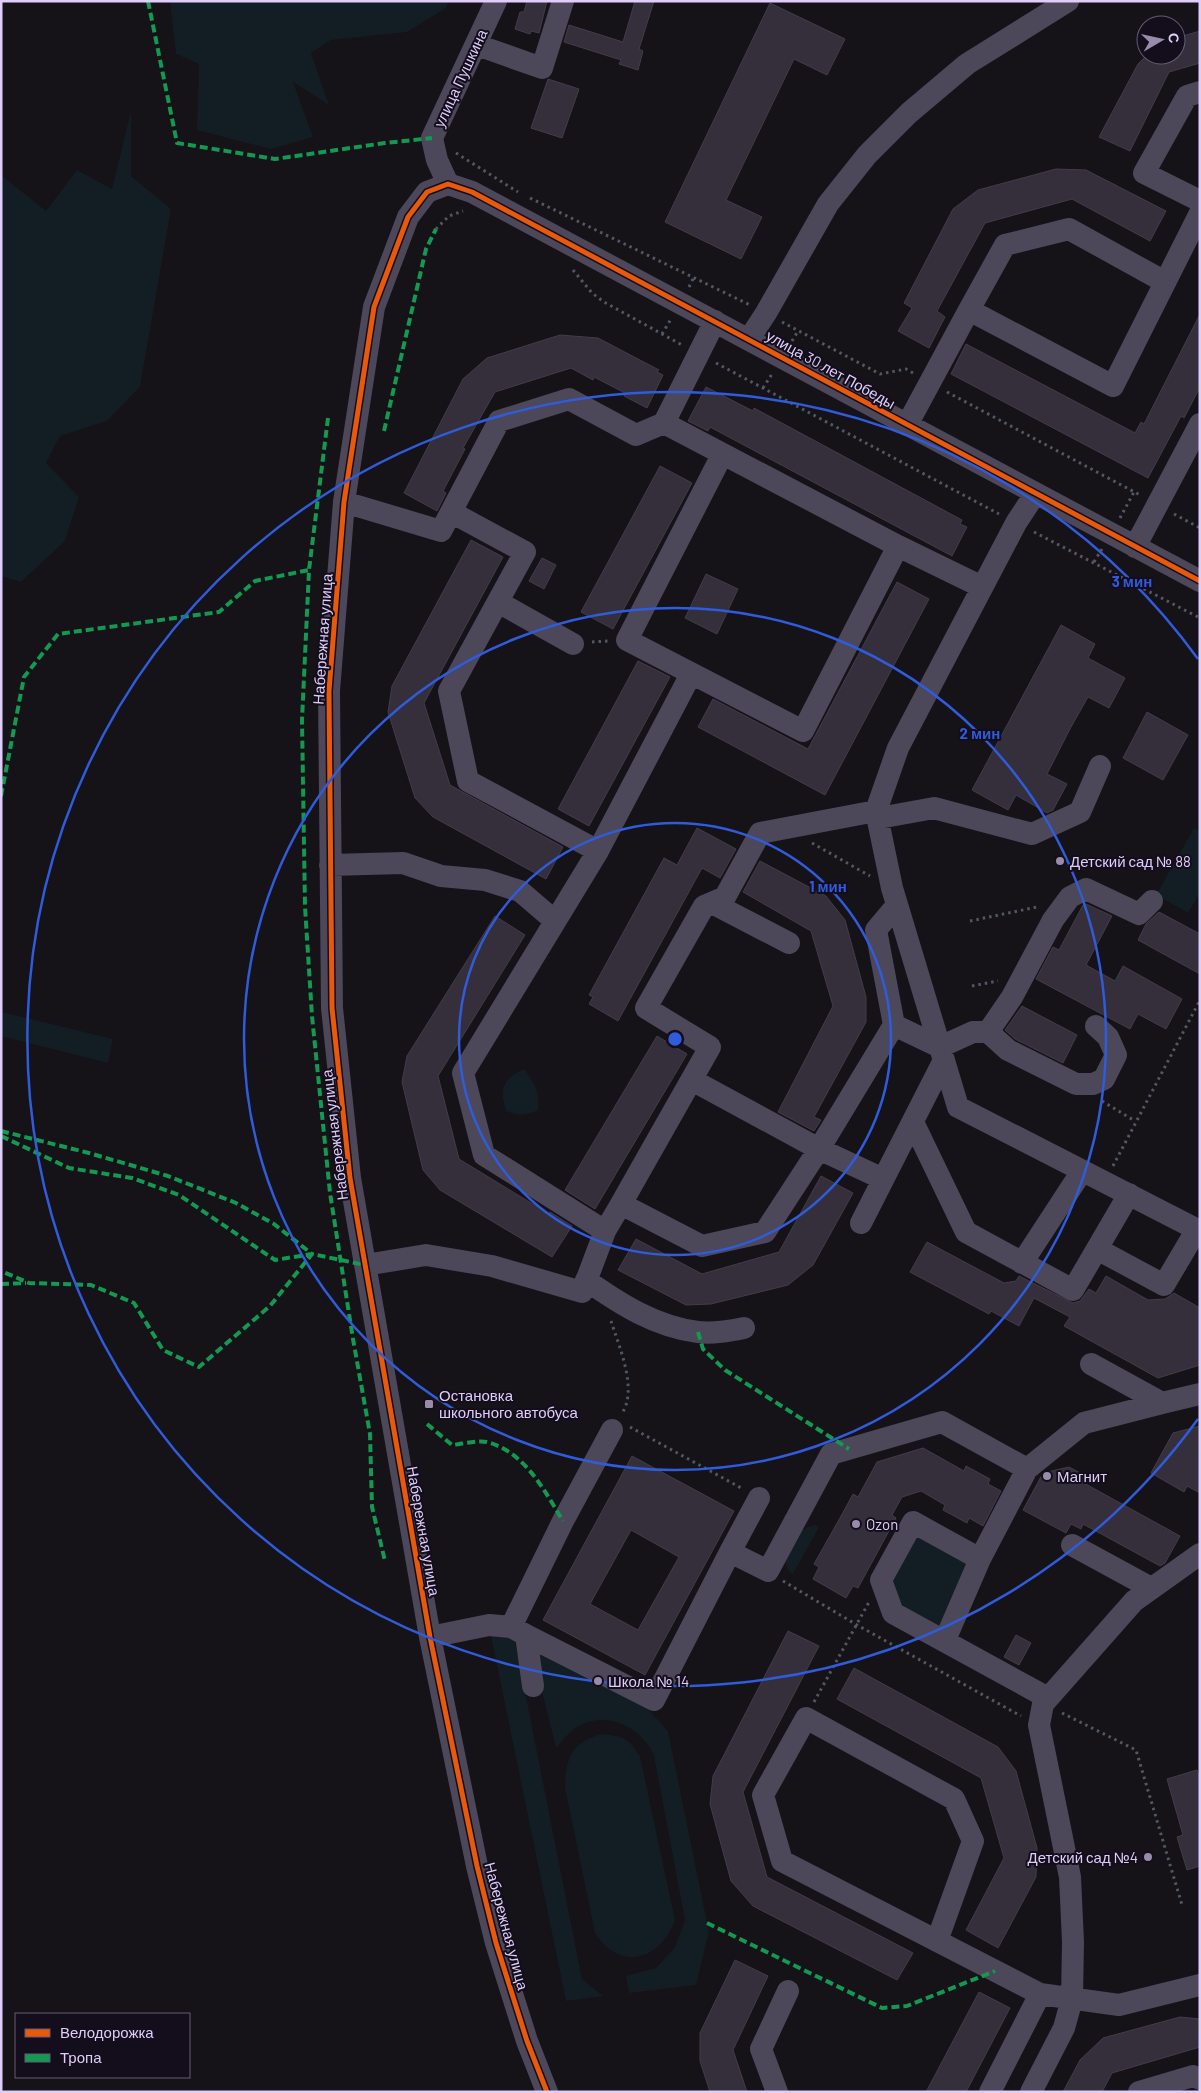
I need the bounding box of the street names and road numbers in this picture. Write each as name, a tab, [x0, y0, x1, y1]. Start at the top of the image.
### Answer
street label: улица Пушкина	[429, 26, 491, 130]
street label: улица 30 лет Победы	[763, 326, 899, 412]
street label: Набережная улица	[308, 572, 336, 705]
street label: Набережная улица	[317, 1068, 351, 1201]
street label: Набережная улица	[404, 1465, 444, 1598]
street label: Набережная улица	[481, 1860, 533, 1992]

